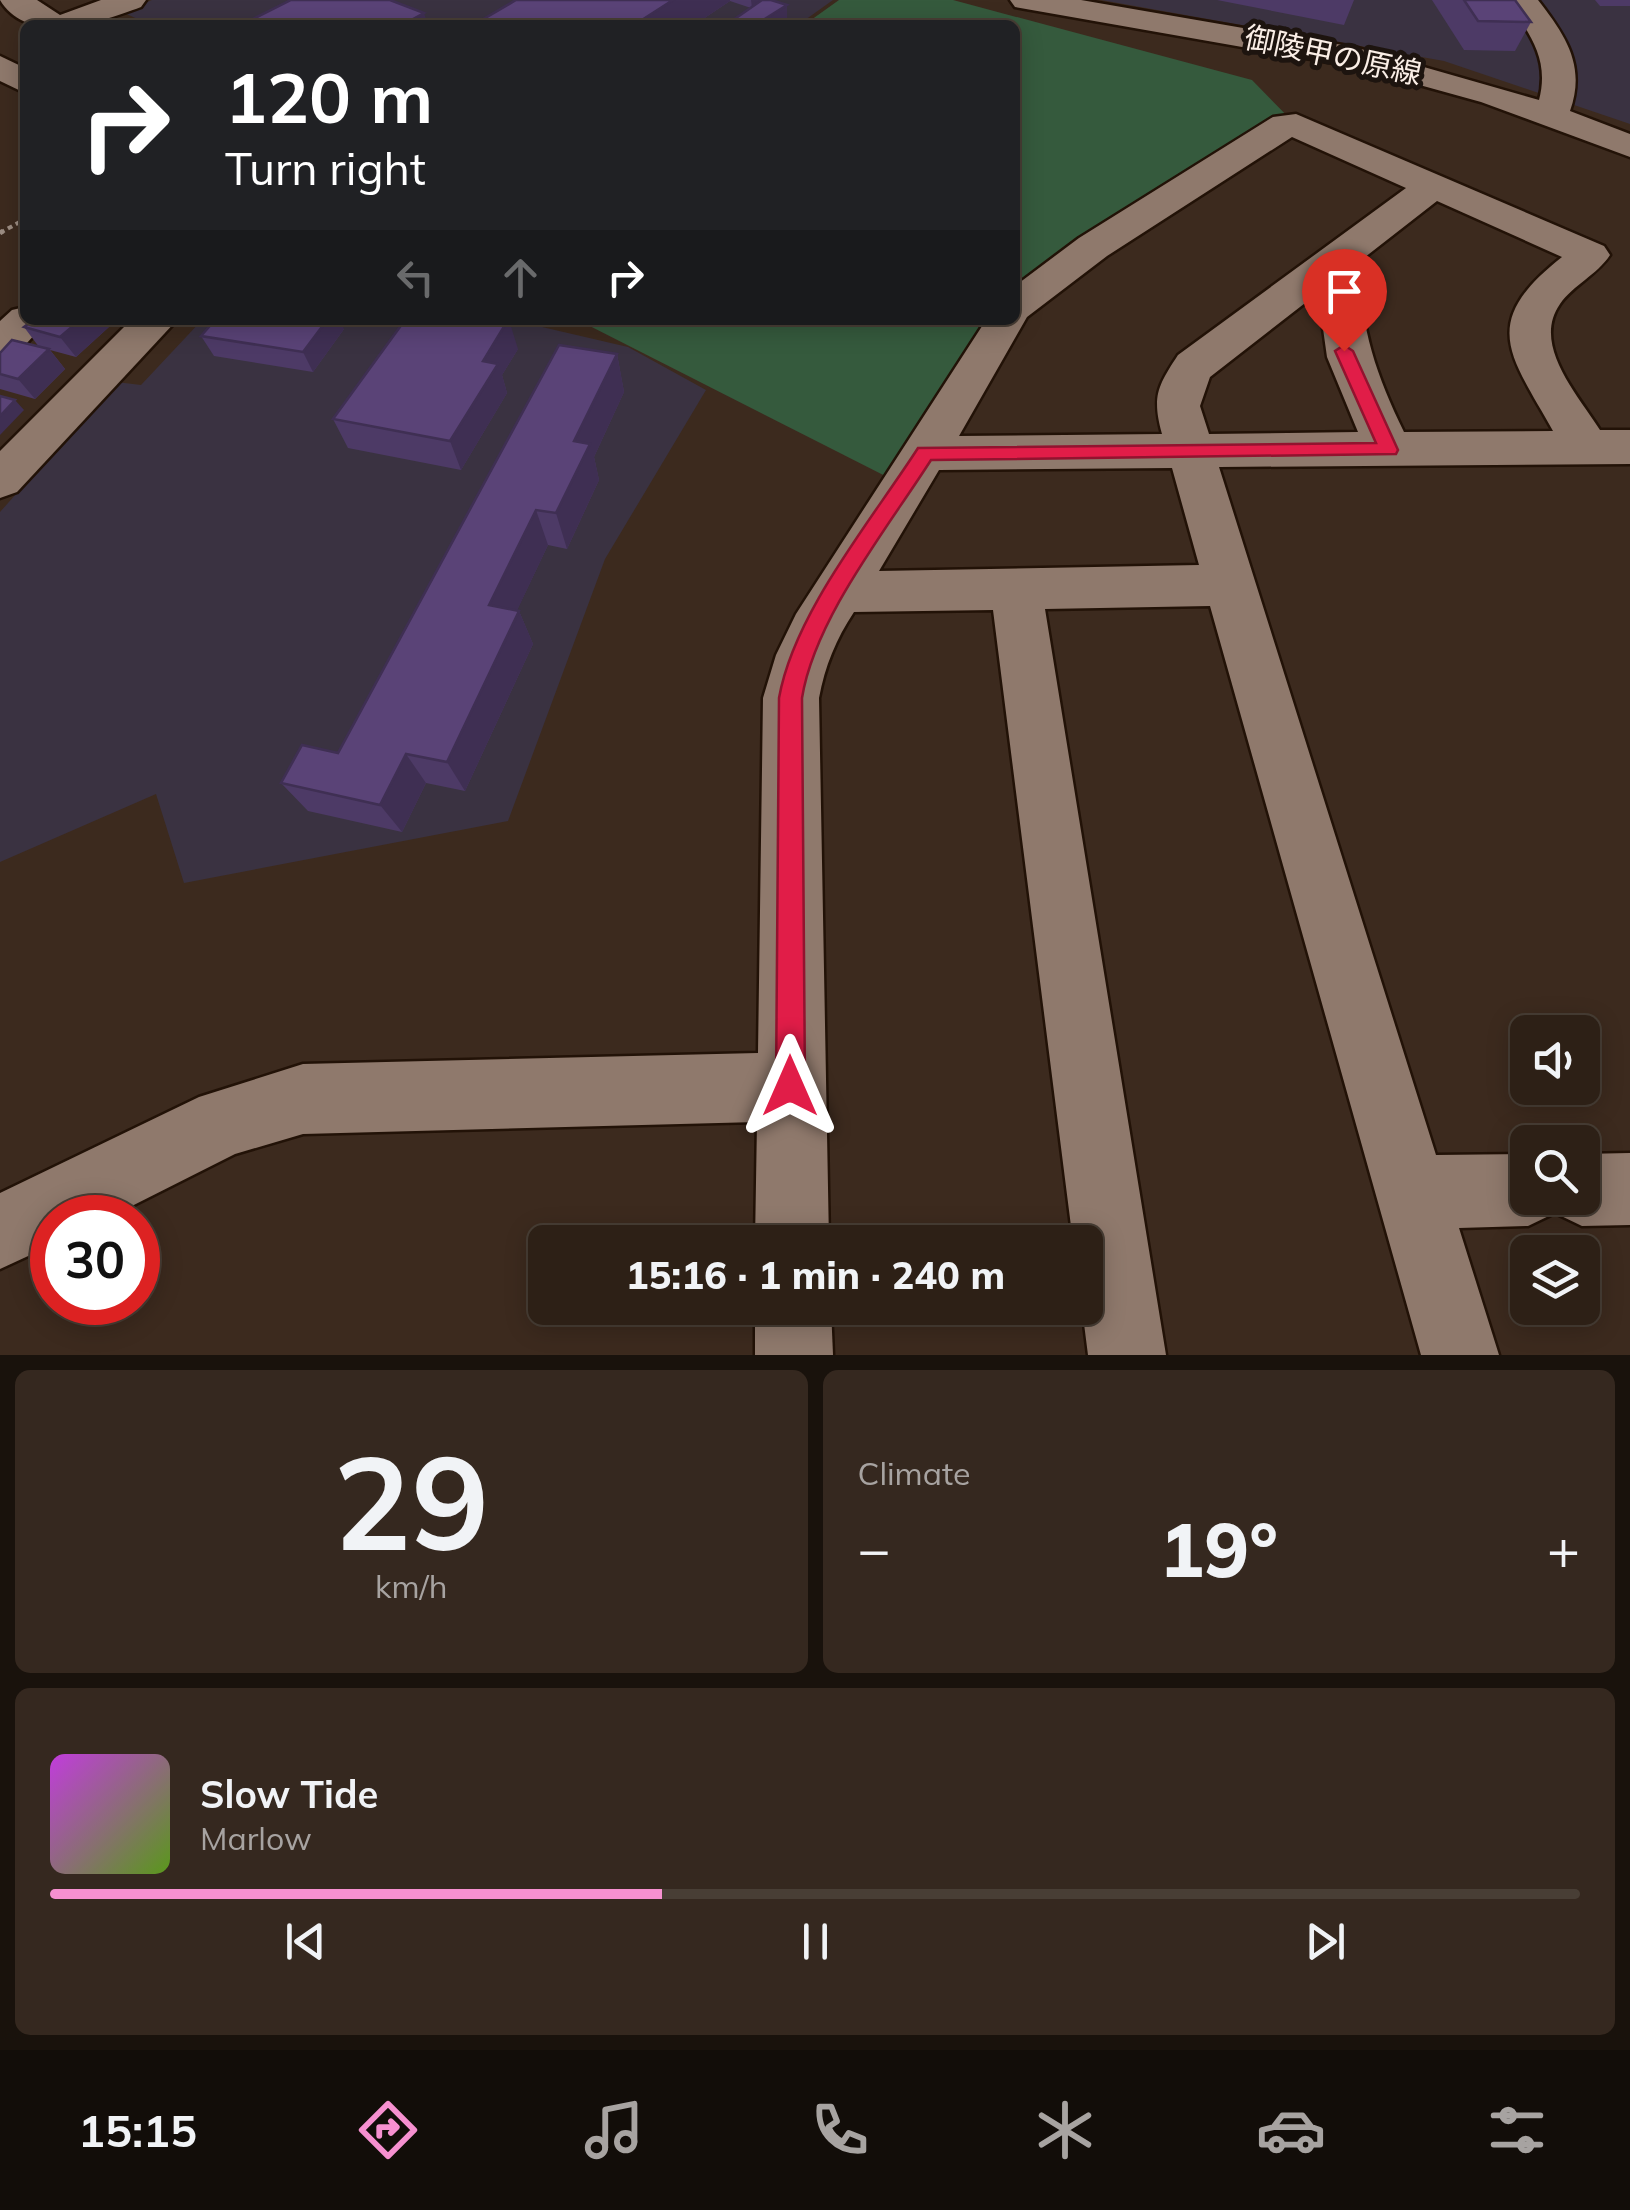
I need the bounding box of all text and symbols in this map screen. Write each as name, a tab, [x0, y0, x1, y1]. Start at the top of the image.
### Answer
street label: 御陵甲の原線	[1241, 18, 1425, 92]
text: 120 m	[225, 53, 433, 141]
icon: right	[60, 60, 190, 190]
text: Turn right	[225, 140, 426, 196]
pin	[1302, 249, 1387, 352]
icon: left	[388, 250, 443, 305]
icon: ahead	[493, 250, 548, 305]
icon: right	[598, 250, 653, 305]
icon: arrive	[1317, 264, 1372, 319]
map controls	[1510, 1015, 1600, 1325]
button: sound	[1510, 1015, 1600, 1105]
position arrow	[738, 1034, 842, 1138]
button: search	[1510, 1125, 1600, 1215]
speed limit sign: 30	[30, 1195, 160, 1325]
button: layers	[1510, 1235, 1600, 1325]
text: 15:16 · 1 min · 240 m	[626, 1251, 1005, 1299]
text: 29	[333, 1419, 489, 1583]
text: Climate	[858, 1453, 970, 1493]
text: 19°	[1159, 1502, 1278, 1596]
text: −	[858, 1514, 891, 1583]
text: +	[1547, 1514, 1580, 1583]
text: km/h	[375, 1566, 447, 1606]
text: Slow Tide	[200, 1770, 378, 1818]
text: Marlow	[200, 1818, 312, 1858]
icon: previous	[278, 1914, 333, 1969]
icon: pause	[788, 1914, 843, 1969]
icon: next	[1298, 1914, 1353, 1969]
icon: directions	[353, 2095, 423, 2165]
icon: music	[579, 2095, 649, 2165]
icon: phone	[805, 2095, 875, 2165]
icon: climate	[1030, 2095, 1100, 2165]
icon: car	[1256, 2095, 1326, 2165]
icon: filters	[1482, 2095, 1552, 2165]
text: 15:15	[78, 2102, 197, 2158]

